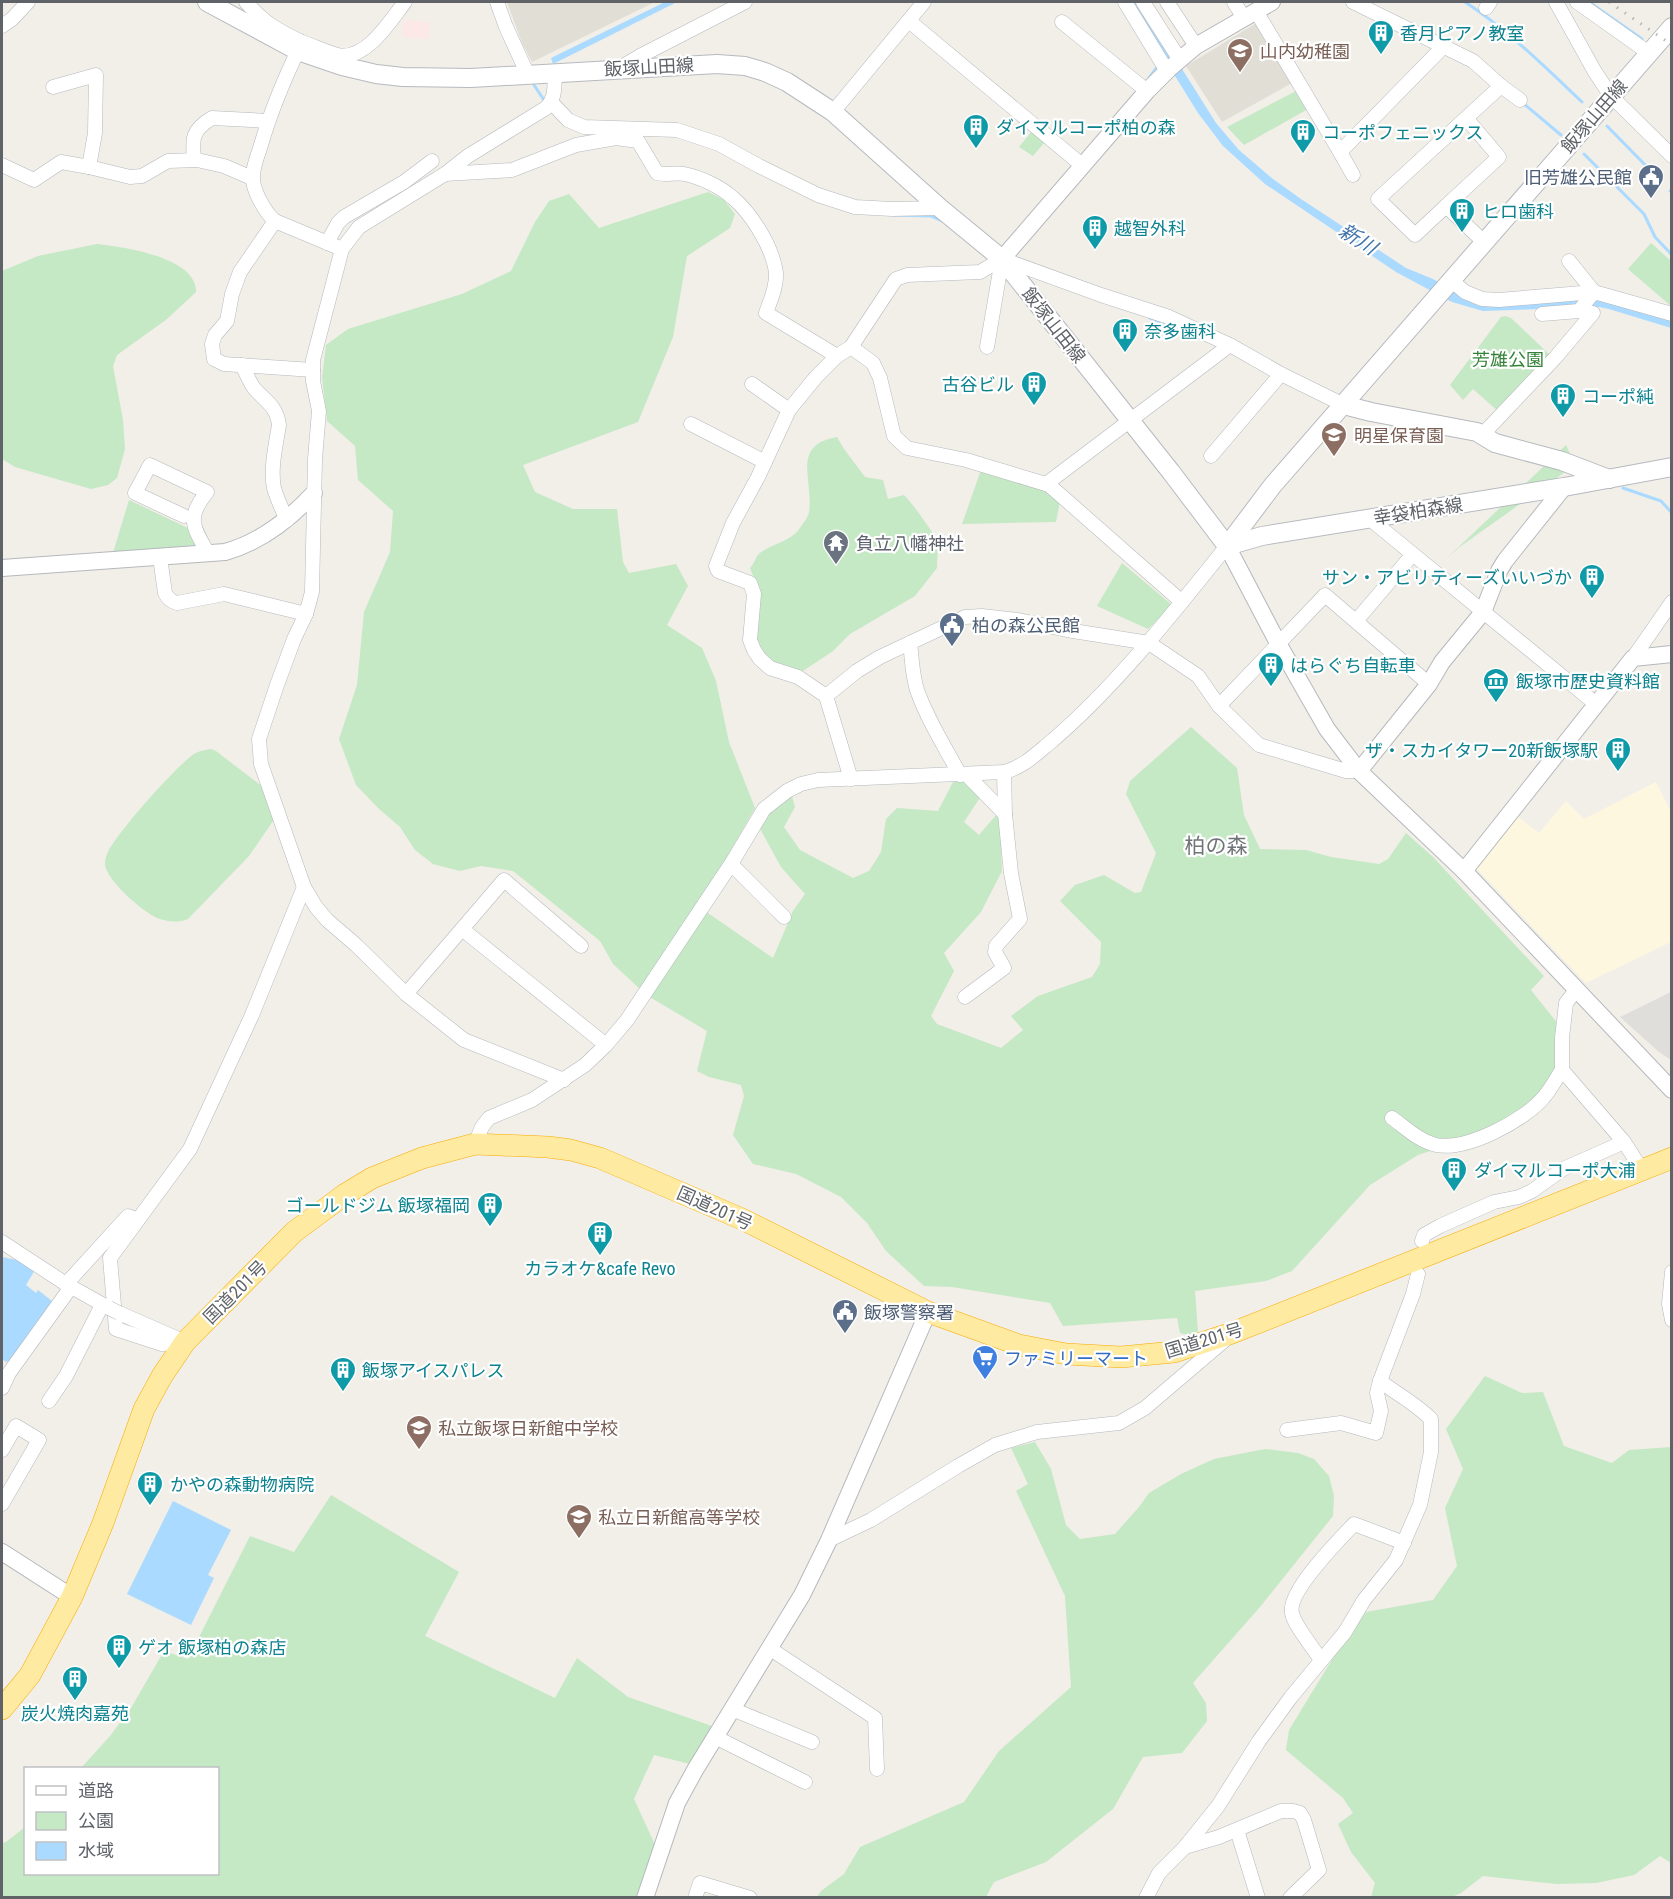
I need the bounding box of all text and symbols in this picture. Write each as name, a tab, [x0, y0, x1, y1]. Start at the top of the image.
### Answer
building icon: 香月ピアノ教室	[1366, 18, 1396, 56]
place label: 香月ピアノ教室	[1400, 23, 1524, 44]
school or university icon: 山内幼稚園	[1225, 36, 1255, 74]
place label: 山内幼稚園	[1260, 41, 1350, 62]
street label: 飯塚山田線	[604, 54, 694, 80]
street label: 飯塚山田線	[1557, 75, 1631, 157]
building icon: ダイマルコーポ柏の森	[961, 112, 991, 150]
place label: ダイマルコーポ柏の森	[996, 117, 1176, 138]
building icon: コーポフェニックス	[1288, 117, 1318, 155]
place label: コーポフェニックス	[1322, 122, 1483, 143]
public building icon: 旧芳雄公民館	[1636, 162, 1666, 200]
place label: 旧芳雄公民館	[1524, 167, 1632, 188]
building icon: ヒロ歯科	[1447, 196, 1477, 234]
place label: ヒロ歯科	[1482, 201, 1554, 222]
building icon: 越智外科	[1080, 213, 1110, 251]
place label: 越智外科	[1114, 218, 1186, 239]
water label: 新川	[1335, 218, 1383, 261]
street label: 飯塚山田線	[1018, 283, 1090, 367]
building icon: 奈多歯科	[1110, 316, 1140, 354]
place label: 奈多歯科	[1144, 321, 1216, 342]
park label: 芳雄公園	[1472, 349, 1544, 370]
building icon: 古谷ビル	[1019, 369, 1049, 407]
place label: 古谷ビル	[942, 374, 1014, 395]
building icon: コーポ純	[1548, 381, 1578, 419]
place label: コーポ純	[1582, 386, 1654, 407]
school or university icon: 明星保育園	[1319, 420, 1349, 458]
place label: 明星保育園	[1354, 425, 1444, 446]
street label: 幸袋柏森線	[1372, 494, 1464, 528]
temple icon: 負立八幡神社	[821, 528, 851, 566]
place label: 負立八幡神社	[856, 533, 964, 554]
building icon: サン・アビリティーズいいづか	[1577, 562, 1607, 600]
place label: サン・アビリティーズいいづか	[1322, 567, 1572, 588]
public building icon: 柏の森公民館	[937, 610, 967, 648]
place label: 柏の森公民館	[972, 615, 1080, 636]
building icon: はらぐち自転車	[1256, 650, 1286, 688]
place label: はらぐち自転車	[1290, 655, 1416, 676]
museum icon: 飯塚市歴史資料館	[1481, 666, 1511, 704]
place label: 飯塚市歴史資料館	[1516, 671, 1660, 692]
building icon: ザ・スカイタワー20新飯塚駅	[1603, 735, 1633, 773]
place label: ザ・スカイタワー20新飯塚駅	[1365, 740, 1598, 761]
district label: 柏の森	[1185, 834, 1248, 858]
building icon: ダイマルコーポ大浦	[1439, 1155, 1469, 1193]
place label: ダイマルコーポ大浦	[1474, 1160, 1636, 1181]
street label: 国道201号	[674, 1182, 756, 1234]
building icon: ゴールドジム 飯塚福岡	[475, 1190, 505, 1228]
place label: ゴールドジム 飯塚福岡	[286, 1195, 470, 1216]
building icon: カラオケ&cafe Revo	[585, 1219, 615, 1257]
street label: 国道201号	[199, 1256, 271, 1328]
place label: カラオケ&cafe Revo	[524, 1258, 676, 1279]
public building icon: 飯塚警察署	[830, 1297, 860, 1335]
place label: 飯塚警察署	[864, 1302, 954, 1323]
street label: 国道201号	[1162, 1318, 1246, 1362]
supermarket icon: ファミリーマート	[970, 1343, 1000, 1381]
place label: ファミリーマート	[1004, 1348, 1148, 1369]
building icon: 飯塚アイスパレス	[328, 1355, 358, 1393]
place label: 飯塚アイスパレス	[362, 1360, 505, 1381]
school or university icon: 私立飯塚日新館中学校	[404, 1413, 434, 1451]
place label: 私立飯塚日新館中学校	[438, 1418, 618, 1439]
building icon: かやの森動物病院	[135, 1469, 165, 1507]
place label: かやの森動物病院	[170, 1474, 314, 1495]
school or university icon: 私立日新館高等学校	[564, 1502, 594, 1540]
place label: 私立日新館高等学校	[598, 1507, 760, 1528]
building icon: ゲオ 飯塚柏の森店	[104, 1632, 134, 1670]
place label: ゲオ 飯塚柏の森店	[138, 1637, 286, 1658]
building icon: 炭火焼肉嘉苑	[60, 1664, 90, 1702]
place label: 炭火焼肉嘉苑	[21, 1703, 129, 1724]
legend	[24, 1767, 219, 1875]
text: 道路	[78, 1780, 114, 1801]
text: 公園	[78, 1810, 114, 1831]
text: 水域	[78, 1840, 114, 1861]

